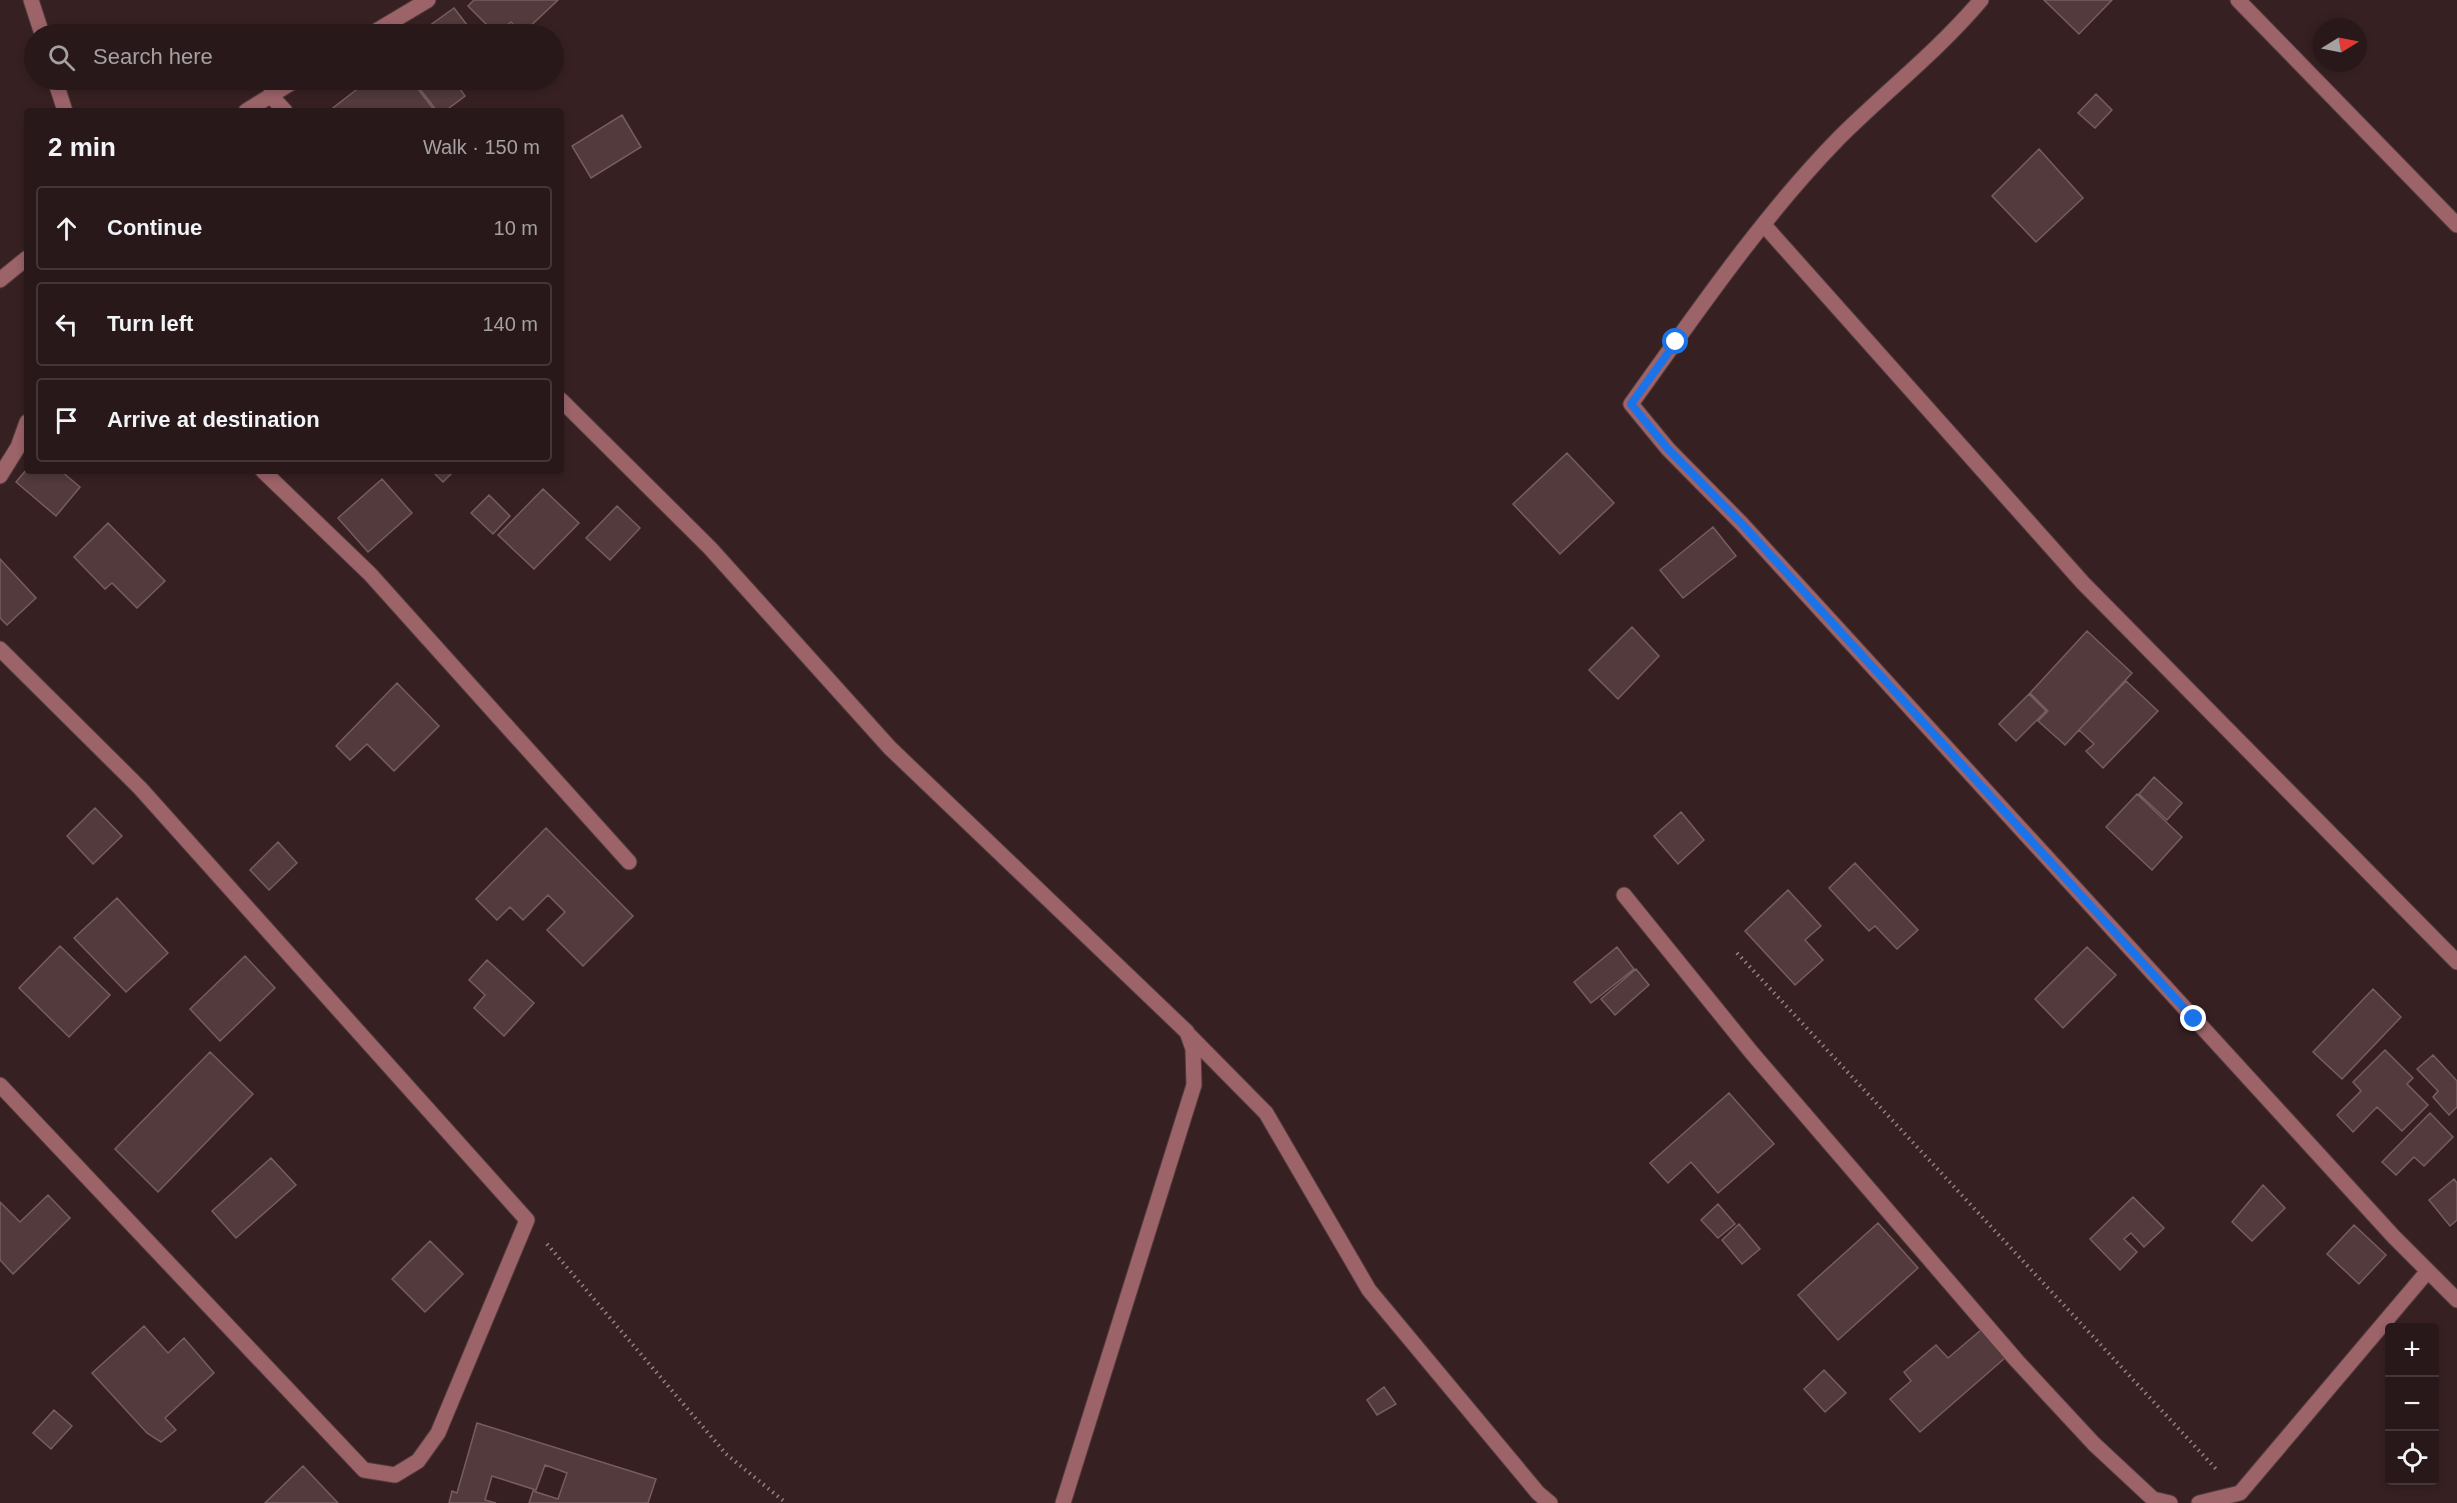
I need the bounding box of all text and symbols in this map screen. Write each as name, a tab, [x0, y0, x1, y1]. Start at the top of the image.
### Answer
north arrow	[2313, 18, 2367, 72]
search box	[24, 24, 564, 90]
icon: search	[45, 41, 78, 74]
text: Search here	[93, 44, 213, 69]
text: 2 min	[48, 132, 116, 162]
text: Walk · 150 m	[423, 136, 540, 158]
icon: ahead	[50, 212, 83, 245]
text: Continue	[107, 215, 202, 240]
text: 10 m	[494, 217, 538, 239]
icon: left	[50, 308, 83, 341]
text: Turn left	[107, 311, 193, 336]
text: 140 m	[482, 313, 538, 335]
route start	[1662, 328, 1688, 354]
icon: arrive	[50, 404, 83, 437]
text: Arrive at destination	[107, 407, 320, 432]
route end	[2180, 1005, 2206, 1031]
map controls	[2385, 1323, 2439, 1485]
button: +	[2385, 1323, 2439, 1377]
button: −	[2385, 1377, 2439, 1431]
button: locate	[2385, 1431, 2439, 1485]

